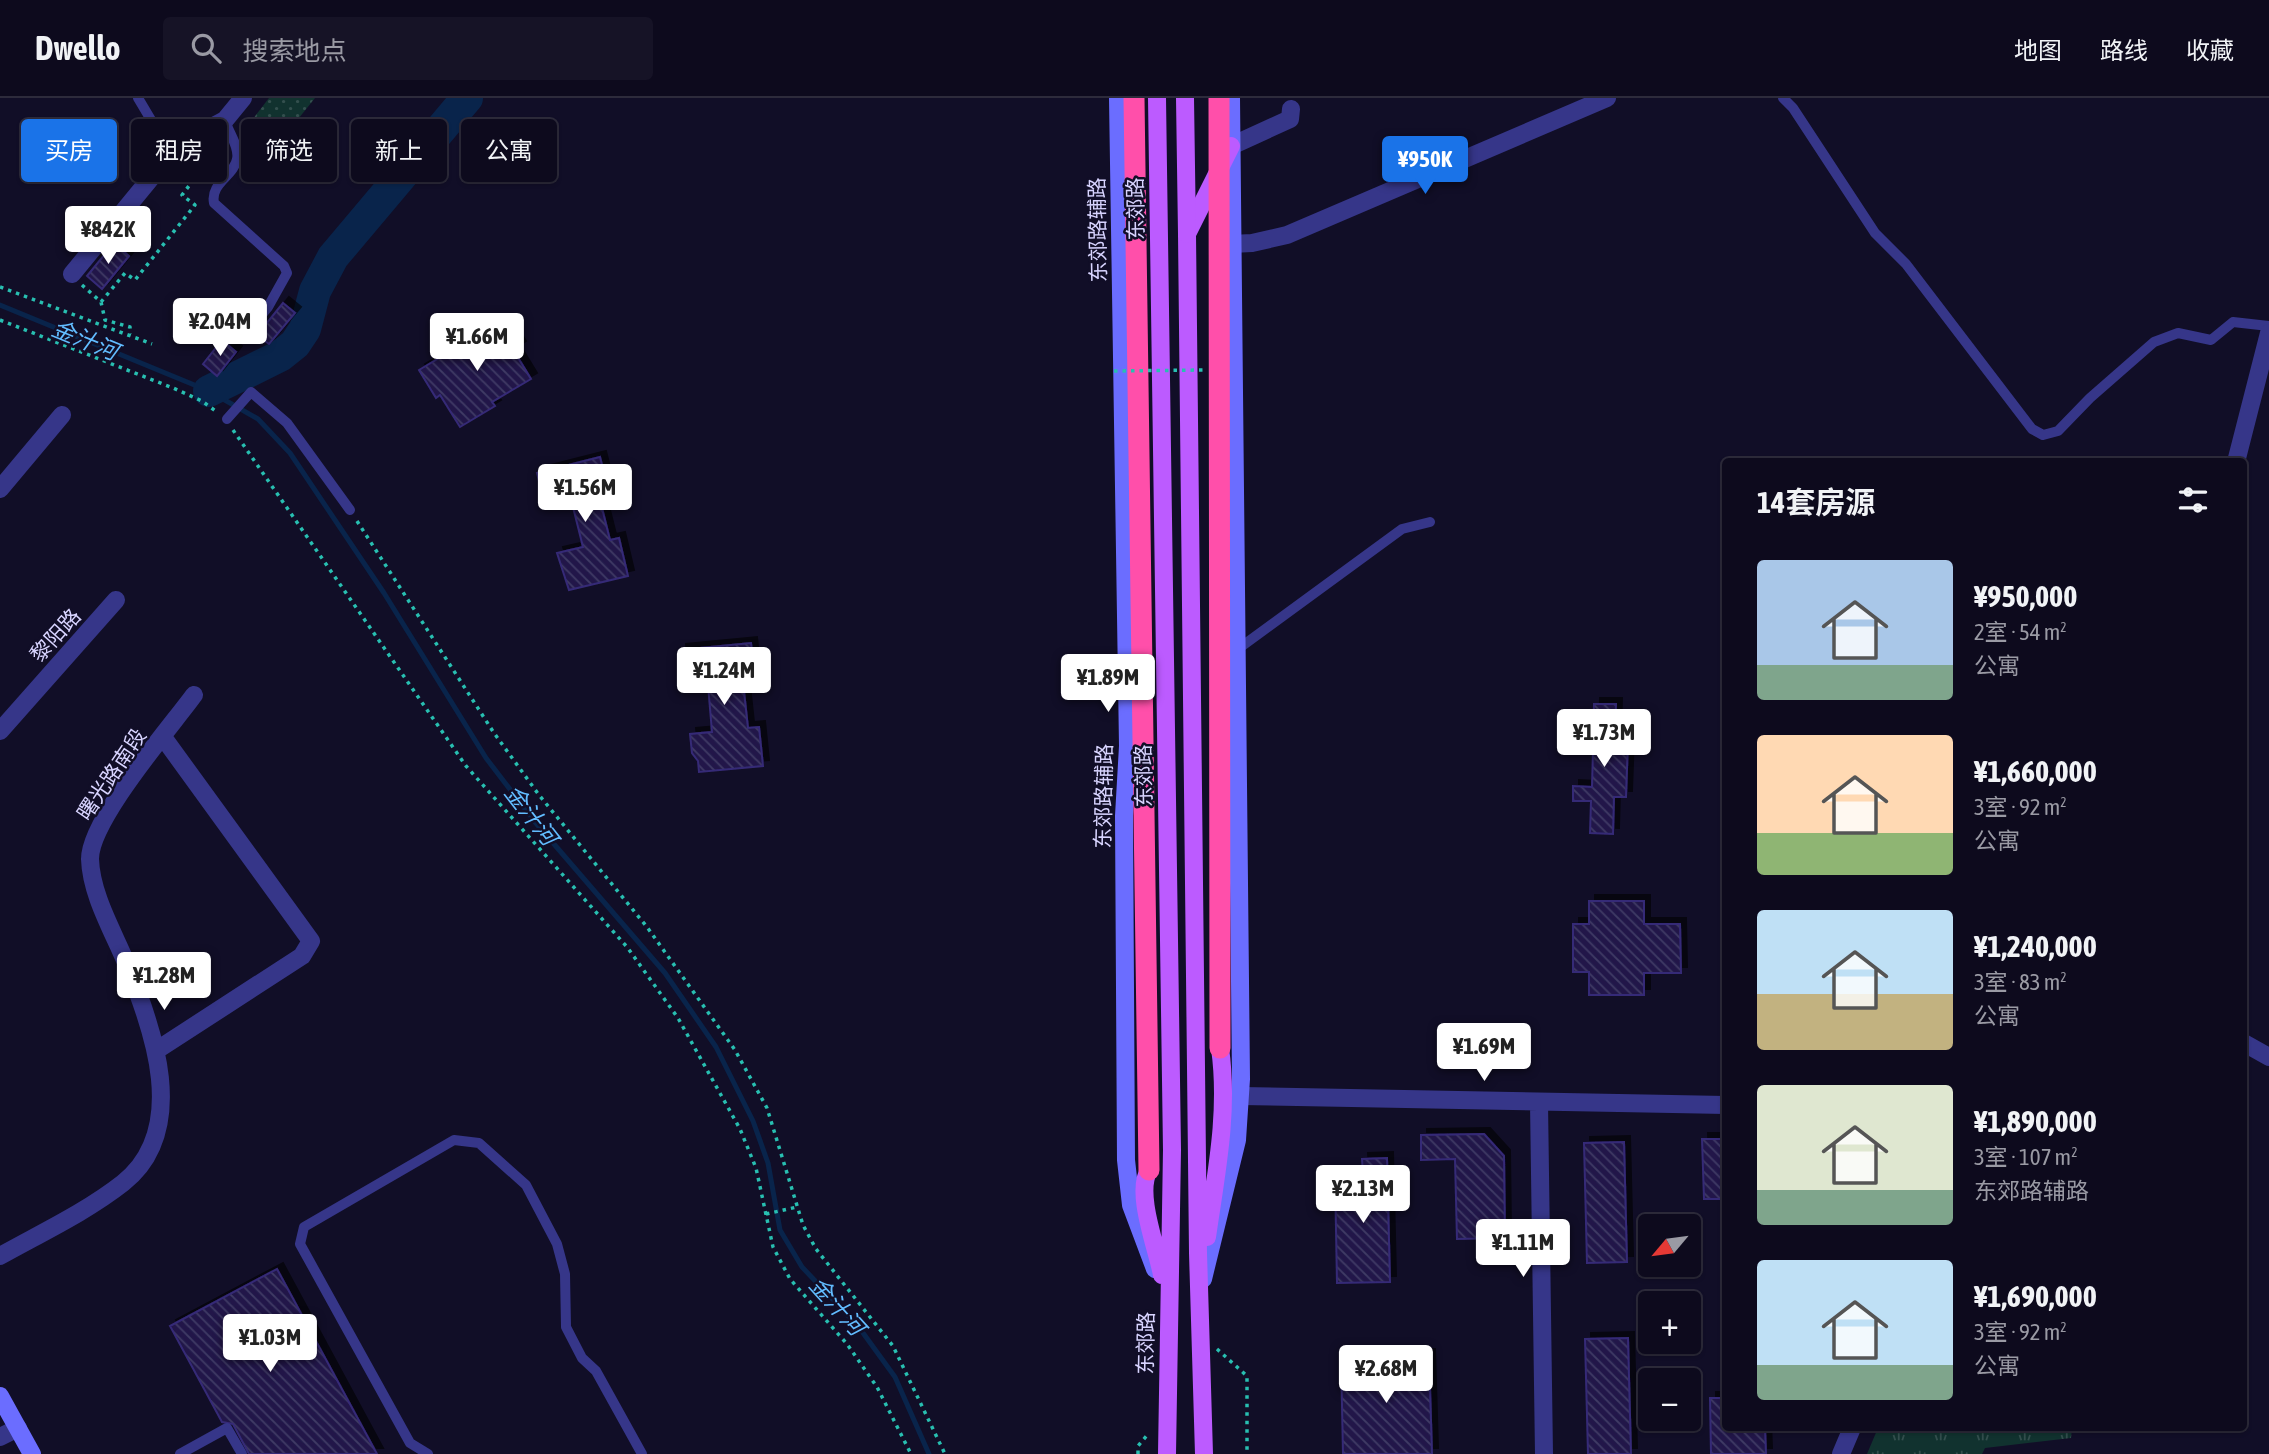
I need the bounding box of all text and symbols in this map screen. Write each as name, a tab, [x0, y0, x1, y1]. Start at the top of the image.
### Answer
search box	[163, 17, 653, 80]
text: Dwello	[35, 29, 121, 67]
icon: search	[187, 29, 225, 67]
text: 搜索地点	[243, 36, 347, 66]
text: 地图	[2014, 37, 2062, 64]
text: 路线	[2100, 37, 2148, 64]
text: 收藏	[2186, 37, 2234, 64]
chip: 买房	[21, 119, 117, 182]
chip: 租房	[131, 119, 227, 182]
chip: 筛选	[241, 119, 337, 182]
chip: 新上	[351, 119, 447, 182]
chip: 公寓	[461, 119, 557, 182]
pin: ¥950K	[1376, 136, 1474, 196]
text: ¥950K	[1398, 146, 1452, 172]
street label: 东郊路辅路	[1084, 177, 1110, 283]
street label: 东郊路	[1122, 177, 1148, 241]
pin: ¥842K	[59, 206, 157, 266]
text: ¥842K	[81, 216, 135, 242]
pin: ¥2.04M	[163, 299, 277, 358]
text: ¥2.04M	[189, 308, 251, 334]
pin: ¥1.66M	[420, 314, 534, 373]
water label: 金汁河	[48, 315, 126, 366]
text: ¥1.66M	[446, 323, 508, 349]
pin: ¥1.56M	[528, 464, 642, 524]
text: ¥1.56M	[554, 474, 616, 500]
icon: filters	[2174, 481, 2212, 519]
text: 14套房源	[1757, 485, 1875, 519]
text: ¥950,000	[1974, 579, 2077, 613]
icon: home	[1813, 588, 1897, 672]
street label: 黎阳路	[25, 604, 85, 666]
text: 2室 · 54 m²	[1974, 619, 2067, 645]
pin: ¥1.24M	[667, 648, 781, 707]
text: 公寓	[1974, 653, 2020, 679]
pin: ¥1.89M	[1051, 654, 1165, 714]
text: ¥1.24M	[693, 657, 755, 683]
text: ¥1.89M	[1077, 664, 1139, 690]
pin: ¥1.73M	[1547, 710, 1661, 769]
text: ¥1.73M	[1573, 719, 1635, 745]
street label: 曙光路南段	[72, 724, 150, 824]
street label: 东郊路辅路	[1090, 743, 1116, 849]
street label: 东郊路	[1130, 744, 1156, 808]
text: ¥1,660,000	[1974, 754, 2097, 788]
icon: home	[1813, 763, 1897, 847]
water label: 金汁河	[500, 780, 565, 853]
text: 3室 · 92 m²	[1974, 794, 2067, 820]
text: 公寓	[1974, 828, 2020, 854]
text: ¥1,240,000	[1974, 929, 2097, 963]
icon: home	[1813, 938, 1897, 1022]
pin: ¥1.28M	[107, 953, 221, 1012]
text: ¥1.28M	[133, 962, 195, 988]
text: 3室 · 83 m²	[1974, 969, 2067, 995]
text: 公寓	[1974, 1003, 2020, 1029]
pin: ¥1.69M	[1427, 1024, 1541, 1083]
text: ¥1.69M	[1453, 1033, 1515, 1059]
text: ¥1,890,000	[1974, 1104, 2097, 1138]
icon: home	[1813, 1113, 1897, 1197]
text: 3室 · 107 m²	[1974, 1144, 2078, 1170]
pin: ¥2.13M	[1306, 1166, 1420, 1225]
text: ¥2.13M	[1332, 1175, 1394, 1201]
text: 东郊路辅路	[1974, 1178, 2089, 1204]
north arrow	[1638, 1214, 1701, 1278]
map controls	[1638, 1214, 1701, 1431]
pin: ¥1.11M	[1466, 1220, 1580, 1279]
text: ¥1.11M	[1492, 1229, 1554, 1255]
water label: 金汁河	[804, 1272, 872, 1343]
text: ¥1,690,000	[1974, 1279, 2097, 1313]
icon: home	[1813, 1288, 1897, 1372]
button: +	[1638, 1291, 1701, 1354]
street label: 东郊路	[1132, 1311, 1158, 1375]
pin: ¥1.03M	[213, 1314, 327, 1374]
text: 3室 · 92 m²	[1974, 1319, 2067, 1345]
text: ¥1.03M	[239, 1324, 301, 1350]
pin: ¥2.68M	[1329, 1346, 1443, 1405]
text: 公寓	[1974, 1353, 2020, 1379]
text: ¥2.68M	[1355, 1355, 1417, 1381]
button: −	[1638, 1368, 1701, 1431]

